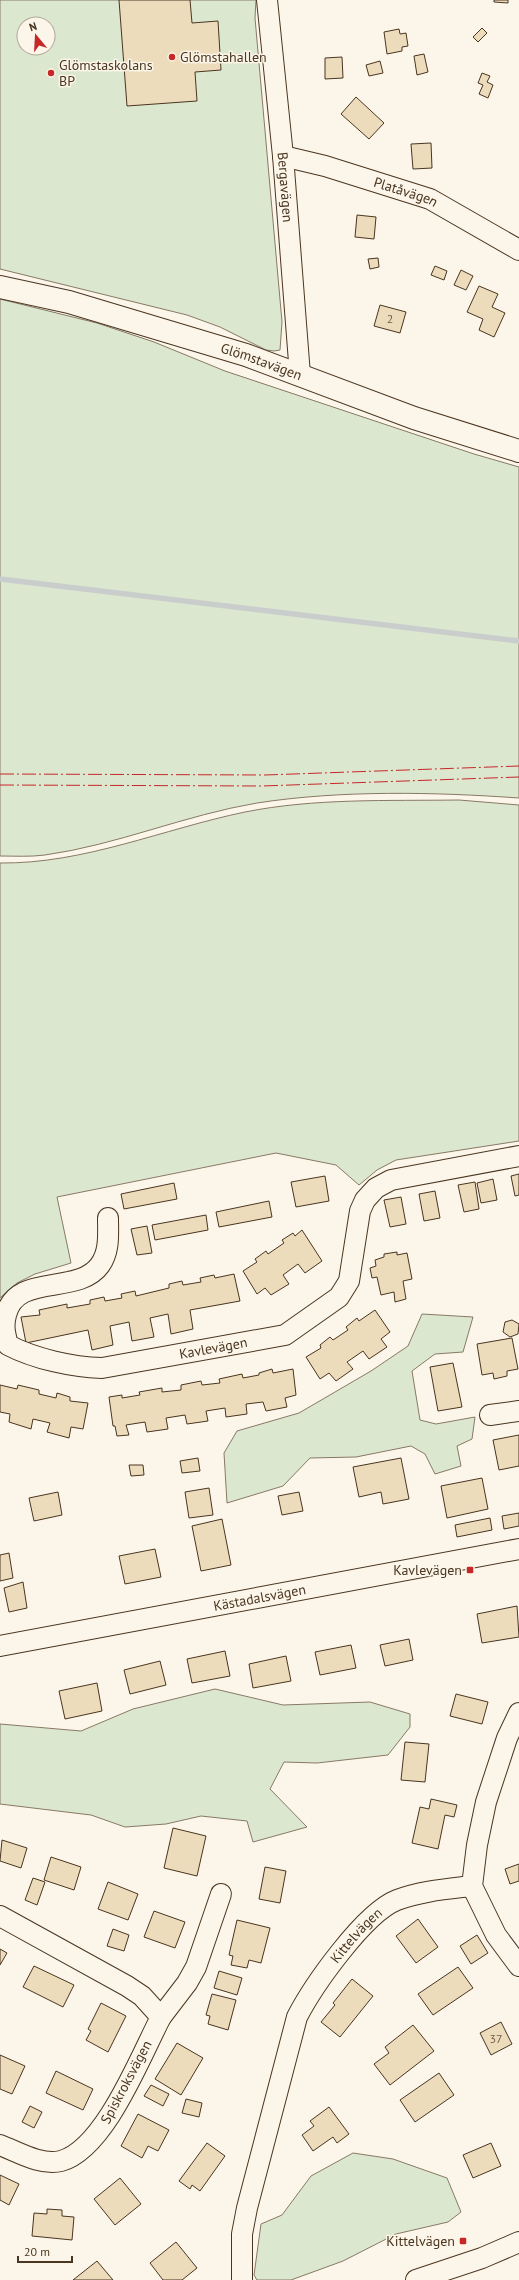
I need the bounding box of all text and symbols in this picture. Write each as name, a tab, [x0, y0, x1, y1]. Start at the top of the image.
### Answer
north arrow	[16, 16, 56, 56]
text: N	[27, 19, 39, 34]
place label: Glömstahallen	[180, 48, 267, 66]
marker: Glömstahallen	[167, 52, 177, 62]
place label: Glömstaskolans BP	[59, 56, 153, 90]
marker: Glömstaskolans BP	[46, 68, 56, 78]
street label: Bergavägen	[274, 151, 297, 223]
street label: Platåvägen	[371, 173, 441, 211]
house number: 2	[387, 311, 393, 326]
street label: Glömstavägen	[219, 339, 305, 384]
street label: Kavlevägen	[178, 1333, 249, 1363]
place label: Kavlevägen	[393, 1561, 462, 1579]
marker: Kavlevägen	[465, 1565, 475, 1575]
street label: Kästadalsvägen	[212, 1580, 307, 1615]
street label: Kittelvägen	[326, 1904, 386, 1967]
house number: 37	[489, 2031, 503, 2046]
street label: Spiskroksvägen	[96, 2037, 156, 2127]
place label: Kittelvägen	[386, 2232, 455, 2250]
marker: Kittelvägen	[458, 2236, 468, 2246]
scale bar	[18, 2238, 72, 2264]
text: 20 m	[24, 2244, 50, 2259]

